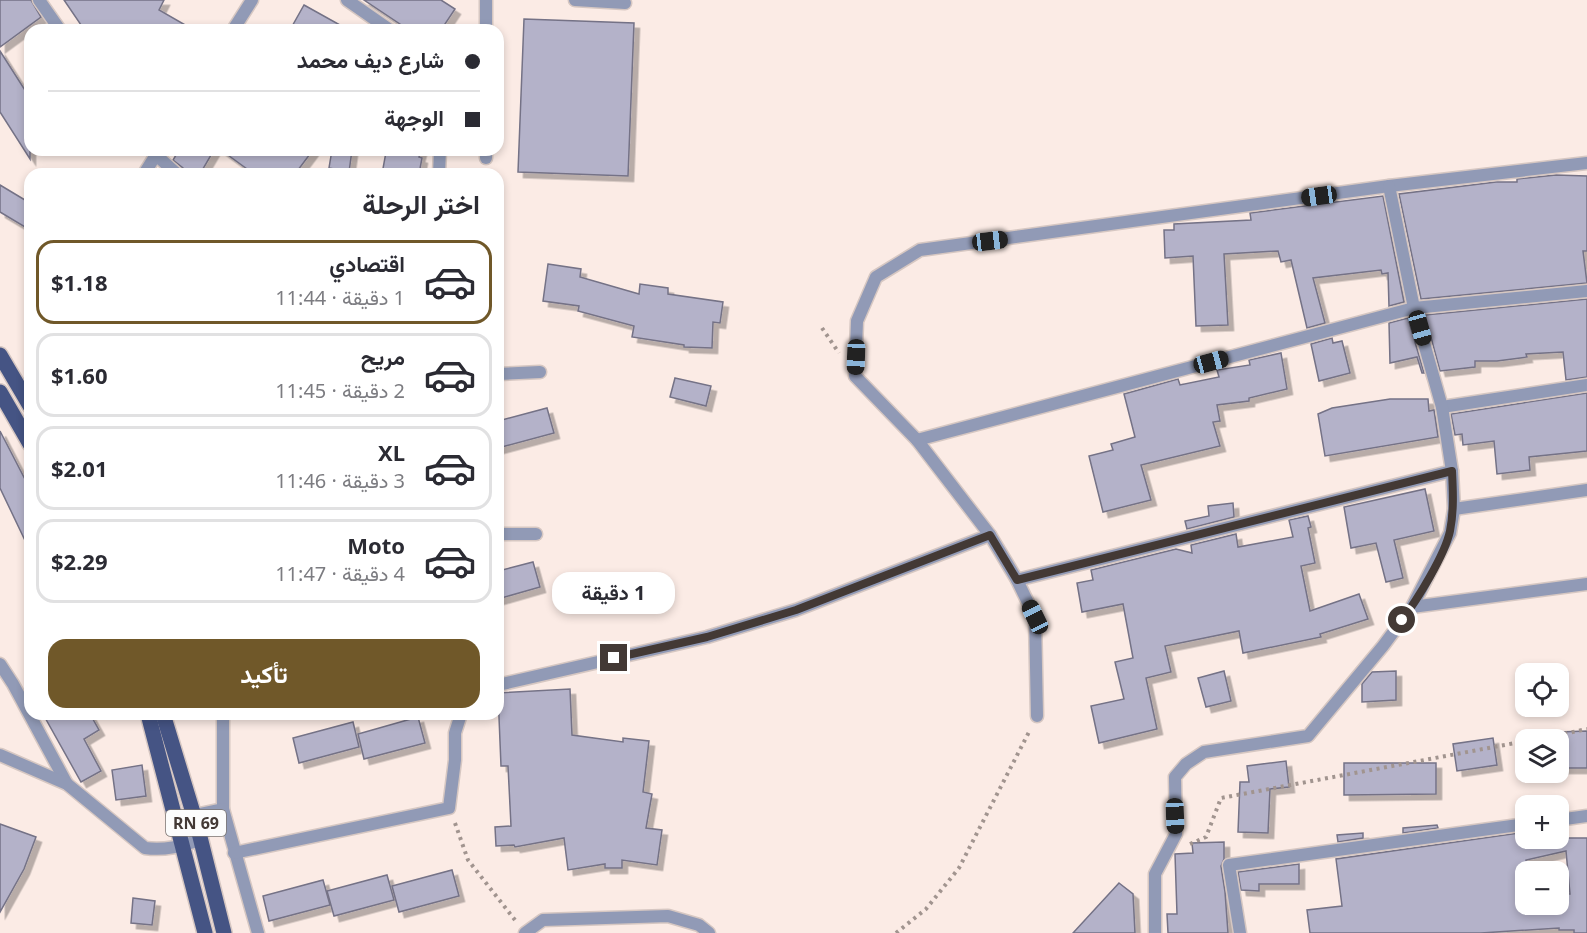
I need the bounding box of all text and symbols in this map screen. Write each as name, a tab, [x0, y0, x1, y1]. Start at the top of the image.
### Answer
text: شارع ديف محمد	[297, 44, 444, 74]
text: الوجهة	[384, 102, 444, 132]
text: اختر الرحلة	[362, 185, 480, 222]
car	[1300, 185, 1338, 207]
car	[971, 230, 1009, 252]
text: اقتصادي	[329, 248, 405, 278]
icon: car	[423, 255, 477, 309]
text: $1.18	[51, 267, 108, 297]
text: 1 دقيقة · 11:44	[275, 284, 405, 311]
car	[1406, 308, 1434, 348]
car	[846, 339, 866, 375]
text: مريح	[361, 341, 405, 371]
icon: car	[423, 348, 477, 402]
car	[1191, 349, 1231, 375]
text: $1.60	[51, 360, 108, 390]
text: 2 دقيقة · 11:45	[275, 377, 405, 404]
text: XL	[378, 437, 405, 467]
icon: car	[423, 441, 477, 495]
text: $2.01	[51, 453, 108, 483]
text: 3 دقيقة · 11:46	[275, 467, 405, 494]
text: Moto	[347, 530, 405, 560]
icon: car	[423, 534, 477, 588]
text: $2.29	[51, 546, 108, 576]
text: 4 دقيقة · 11:47	[275, 560, 405, 587]
callout: 1 دقيقة	[552, 571, 676, 613]
text: 1 دقيقة	[582, 579, 645, 606]
car	[1019, 597, 1051, 637]
route start	[1388, 606, 1415, 633]
button: تأكيد	[48, 639, 480, 708]
route end	[600, 644, 627, 671]
map controls	[1515, 663, 1569, 915]
button: locate	[1515, 663, 1569, 717]
button: layers	[1515, 729, 1569, 783]
button: +	[1515, 795, 1569, 849]
car	[1165, 798, 1185, 834]
road number: RN 69	[166, 810, 226, 836]
button: −	[1515, 861, 1569, 915]

